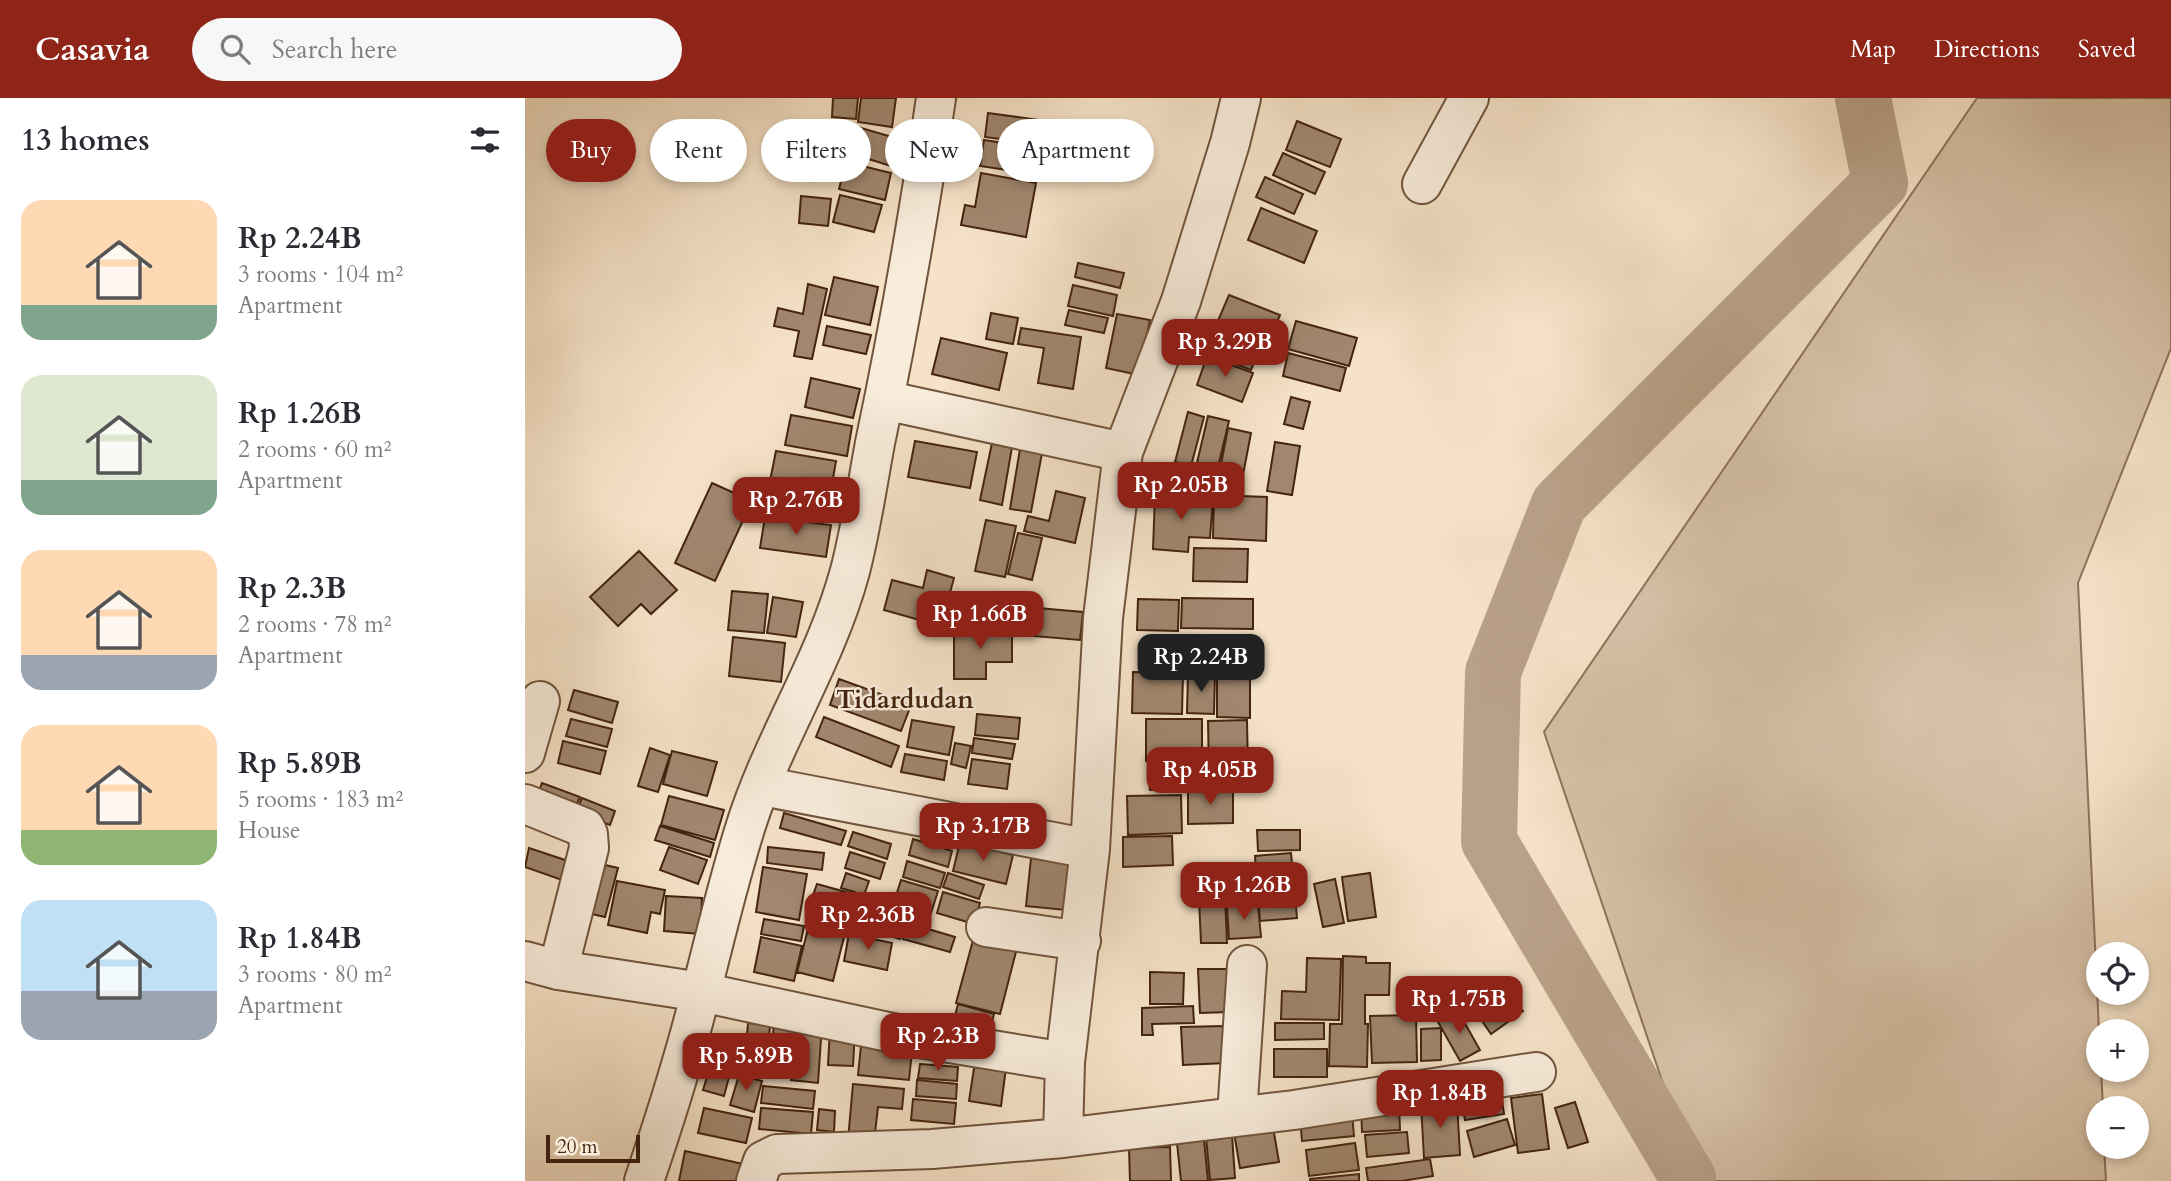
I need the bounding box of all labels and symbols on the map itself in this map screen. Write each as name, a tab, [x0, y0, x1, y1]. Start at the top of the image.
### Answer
pin: Rp 3.29B	[1153, 320, 1297, 379]
pin: Rp 2.05B	[1109, 462, 1253, 522]
pin: Rp 2.76B	[724, 478, 868, 537]
pin: Rp 1.66B	[908, 592, 1052, 651]
pin: Rp 2.24B	[1129, 634, 1273, 694]
district label: Tidardudan	[836, 682, 974, 717]
pin: Rp 4.05B	[1138, 748, 1282, 807]
pin: Rp 3.17B	[911, 804, 1055, 863]
pin: Rp 1.26B	[1172, 862, 1316, 922]
pin: Rp 2.36B	[796, 892, 940, 952]
pin: Rp 1.75B	[1387, 976, 1531, 1036]
pin: Rp 2.3B	[873, 1014, 1003, 1073]
pin: Rp 5.89B	[674, 1034, 818, 1093]
pin: Rp 1.84B	[1368, 1070, 1512, 1130]
scale bar	[546, 1132, 641, 1164]

